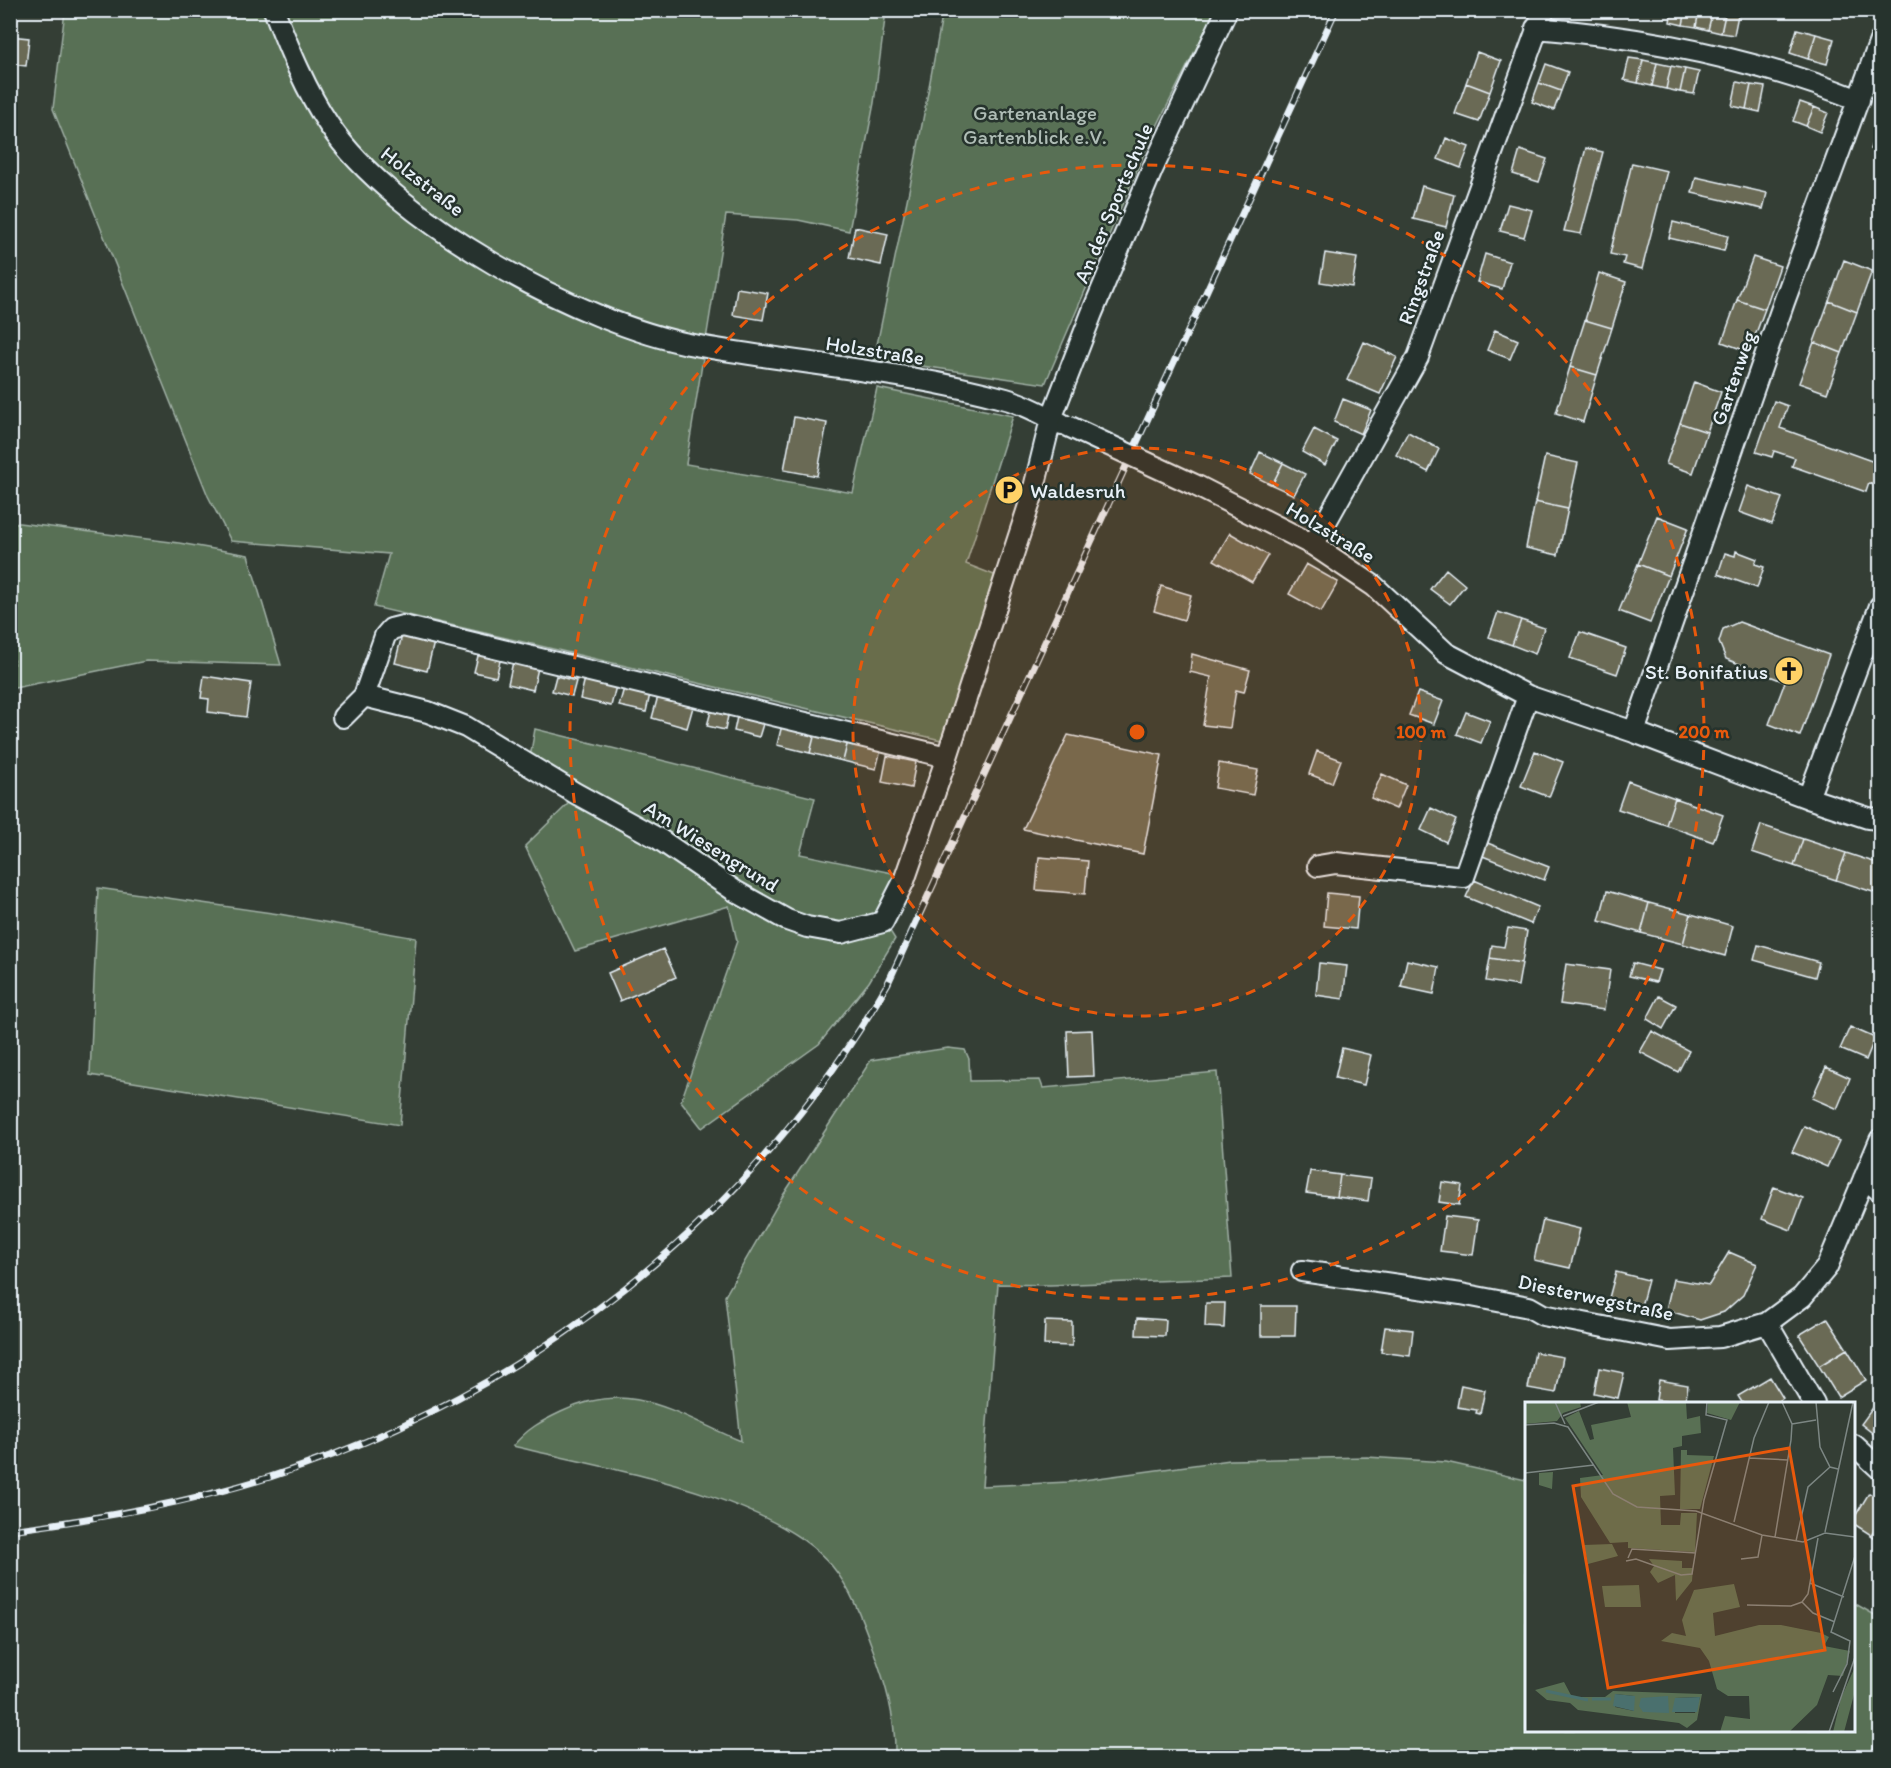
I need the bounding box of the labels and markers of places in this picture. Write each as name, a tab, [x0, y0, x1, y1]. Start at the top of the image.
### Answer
parking icon: Waldesruh	[993, 474, 1025, 506]
place label: Waldesruh	[1030, 478, 1126, 503]
church icon: St. Bonifatius	[1773, 655, 1805, 687]
place label: St. Bonifatius	[1645, 659, 1768, 684]
centre of rings	[1127, 722, 1147, 742]

